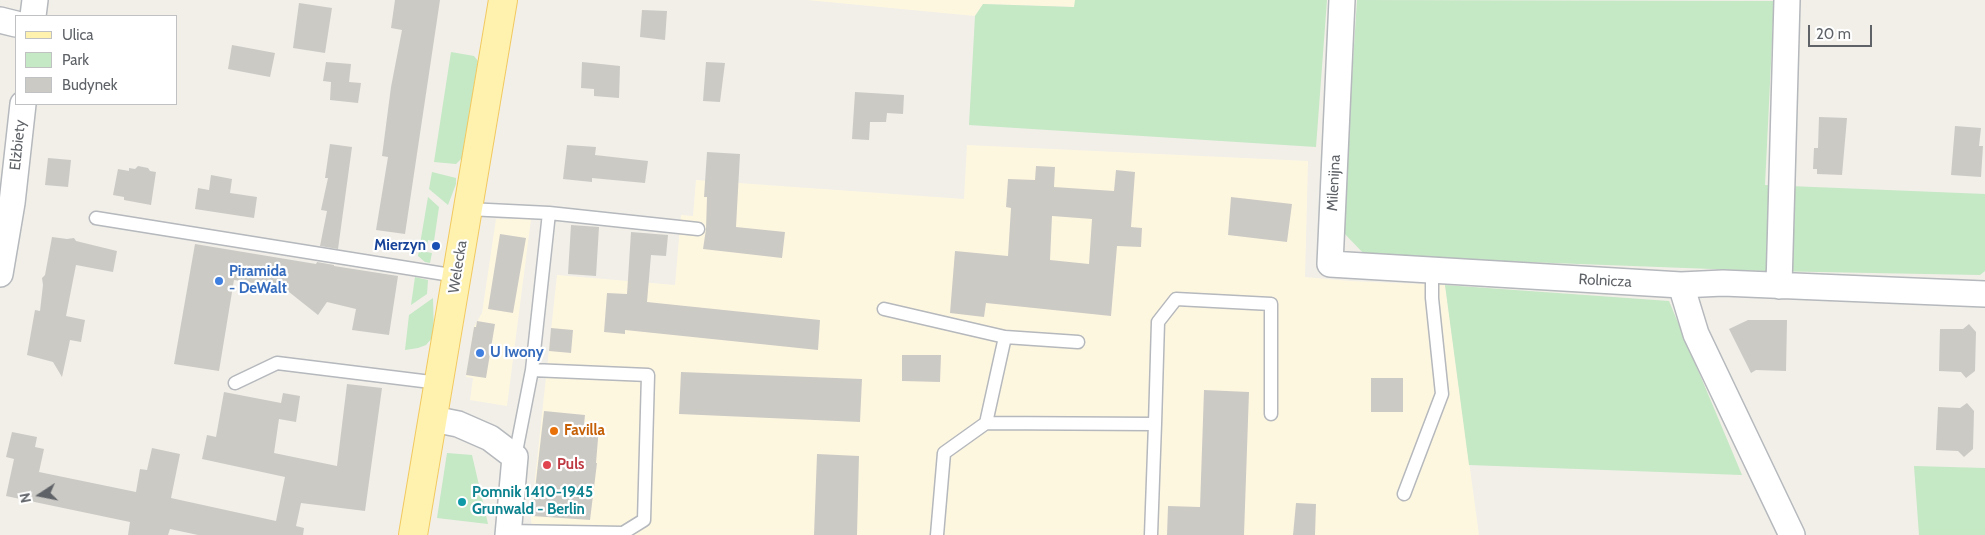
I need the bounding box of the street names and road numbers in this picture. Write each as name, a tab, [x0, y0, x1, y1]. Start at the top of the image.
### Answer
street label: Elżbiety	[6, 119, 30, 171]
street label: Milenijna	[1324, 154, 1344, 212]
street label: Welecka	[445, 239, 471, 295]
street label: Rolnicza	[1578, 271, 1632, 291]

